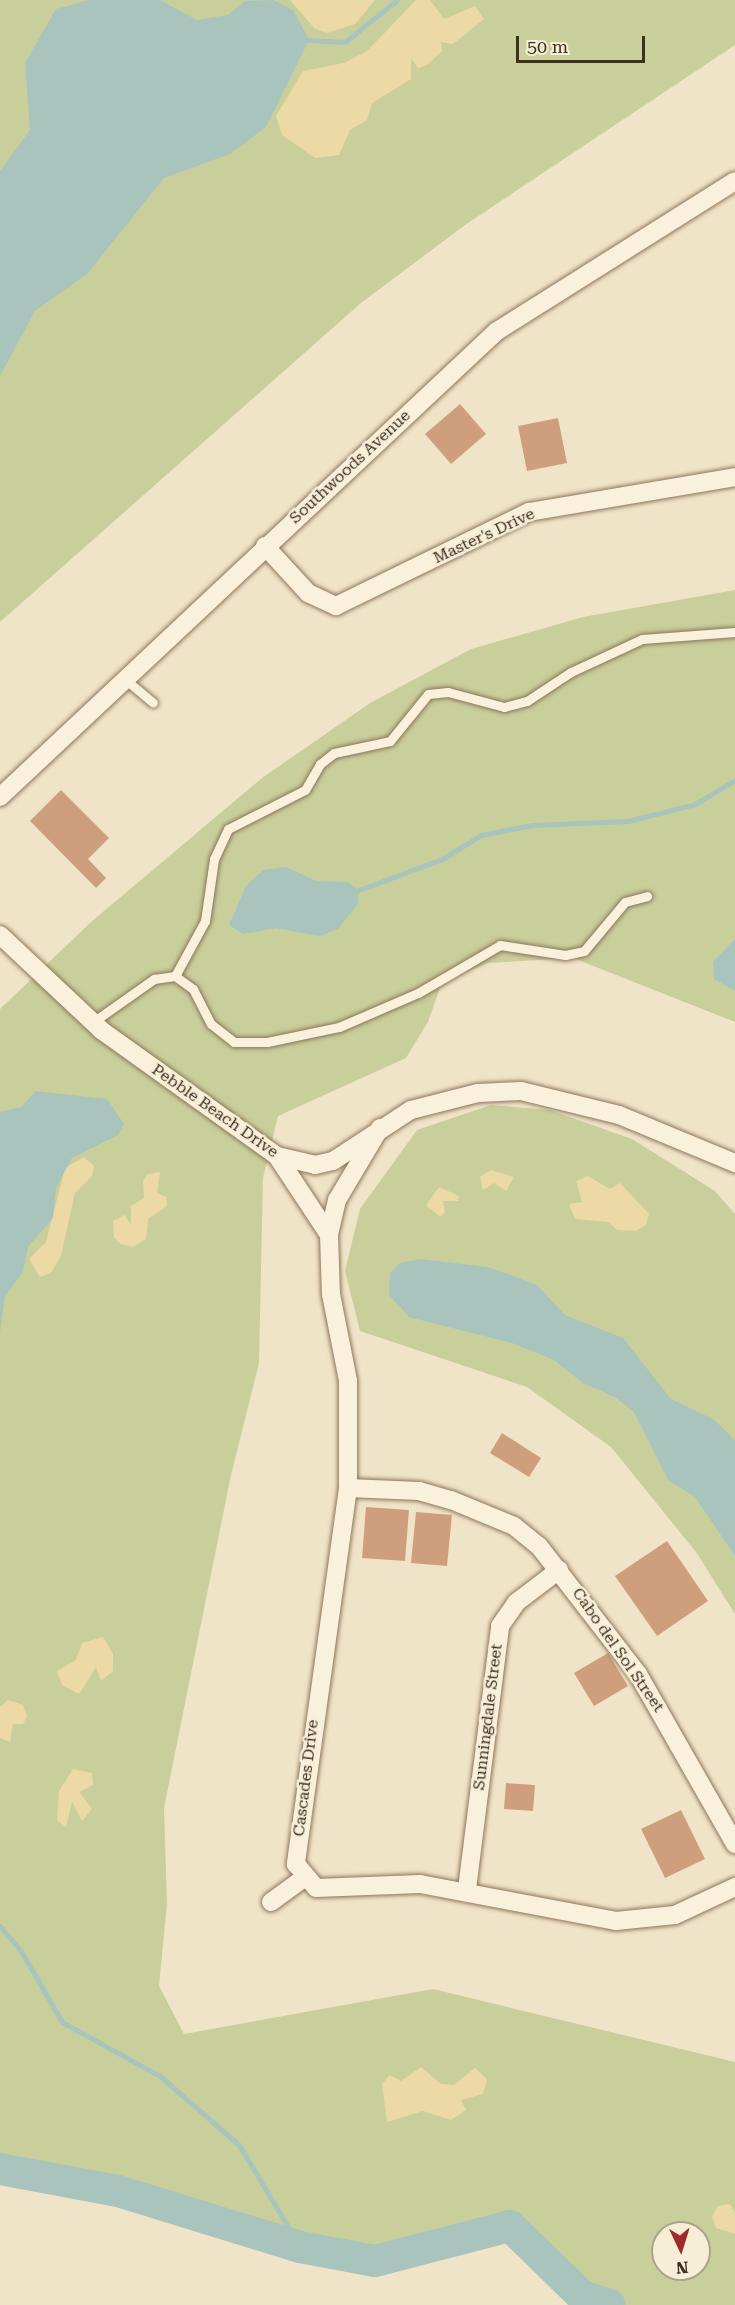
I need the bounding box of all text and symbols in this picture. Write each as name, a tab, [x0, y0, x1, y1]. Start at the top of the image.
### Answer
scale bar	[519, 24, 648, 62]
text: 50 m	[527, 36, 568, 57]
street label: Southwoods Avenue	[286, 406, 414, 528]
street label: Master's Drive	[430, 504, 538, 568]
street label: Pebble Beach Drive	[148, 1060, 282, 1162]
street label: Cabo del Sol Street	[568, 1584, 668, 1716]
street label: Sunningdale Street	[469, 1643, 507, 1791]
street label: Cascades Drive	[289, 1718, 323, 1838]
north arrow	[651, 2221, 711, 2281]
text: N	[675, 2258, 689, 2277]

